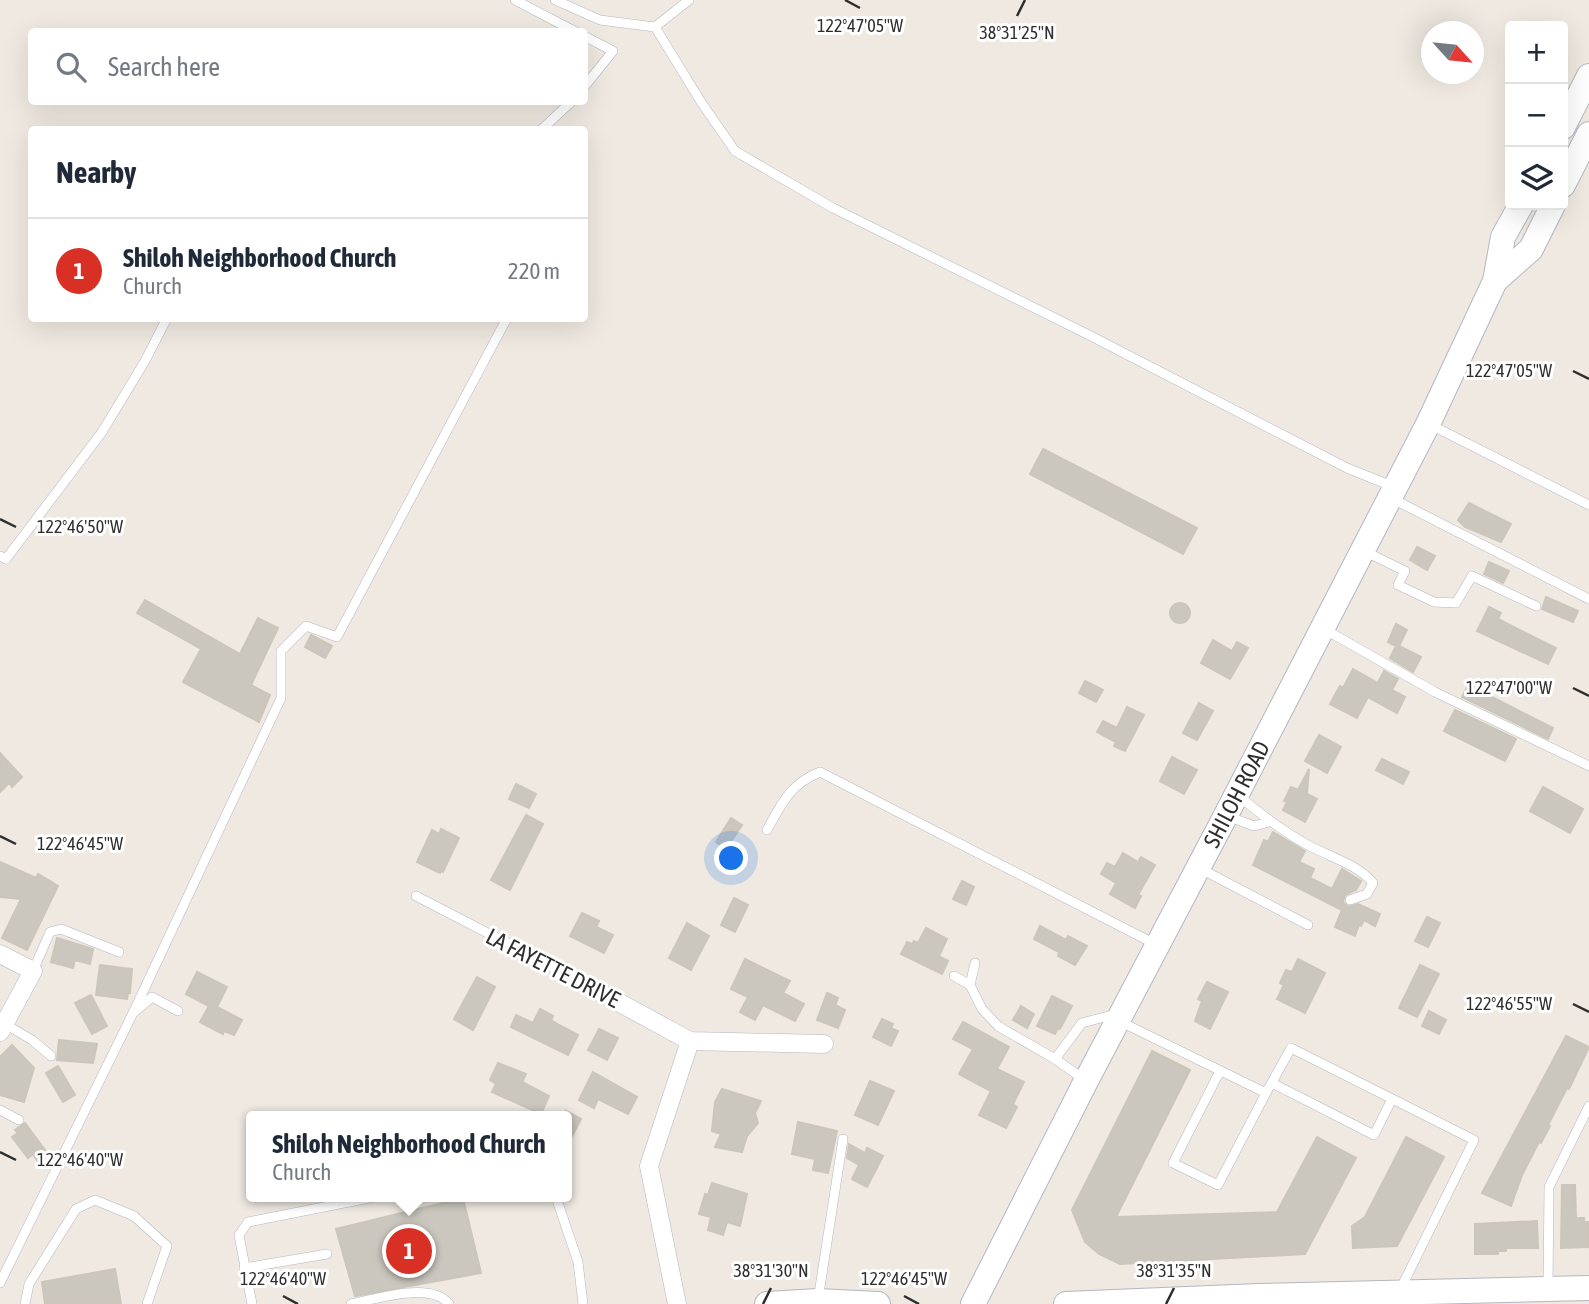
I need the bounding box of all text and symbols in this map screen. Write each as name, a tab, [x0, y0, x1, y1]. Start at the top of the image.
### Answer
text: 122°47'05"W	[817, 15, 903, 36]
north arrow	[1421, 21, 1484, 84]
map controls	[1505, 21, 1568, 210]
button: +	[1505, 21, 1568, 84]
text: 38°31'25"N	[979, 22, 1055, 43]
search box	[28, 28, 588, 105]
icon: search	[52, 48, 90, 86]
text: Search here	[108, 52, 220, 82]
button: −	[1505, 84, 1568, 147]
button: layers	[1505, 147, 1568, 210]
text: Nearby	[56, 155, 136, 189]
text: Shiloh Neighborhood Church	[123, 243, 396, 273]
text: 1	[74, 258, 84, 284]
text: 220 m	[508, 258, 560, 284]
text: Church	[123, 273, 182, 299]
text: 122°47'05"W	[1466, 360, 1552, 381]
text: 122°46'50"W	[37, 516, 123, 537]
text: 122°47'00"W	[1466, 677, 1552, 698]
street label: SHILOH ROAD	[1198, 737, 1275, 852]
text: 122°46'45"W	[37, 833, 123, 854]
your location	[714, 841, 748, 875]
street label: LA FAYETTE DRIVE	[482, 923, 624, 1013]
text: 122°46'55"W	[1466, 993, 1552, 1014]
popup	[246, 1111, 572, 1202]
text: Shiloh Neighborhood Church	[272, 1129, 546, 1159]
text: 122°46'40"W	[37, 1149, 123, 1170]
text: Church	[272, 1159, 331, 1185]
pin: 1	[386, 1225, 432, 1277]
text: 38°31'30"N	[733, 1260, 809, 1281]
text: 38°31'35"N	[1136, 1260, 1212, 1281]
text: 122°46'40"W	[240, 1268, 326, 1289]
text: 122°46'45"W	[861, 1268, 947, 1289]

